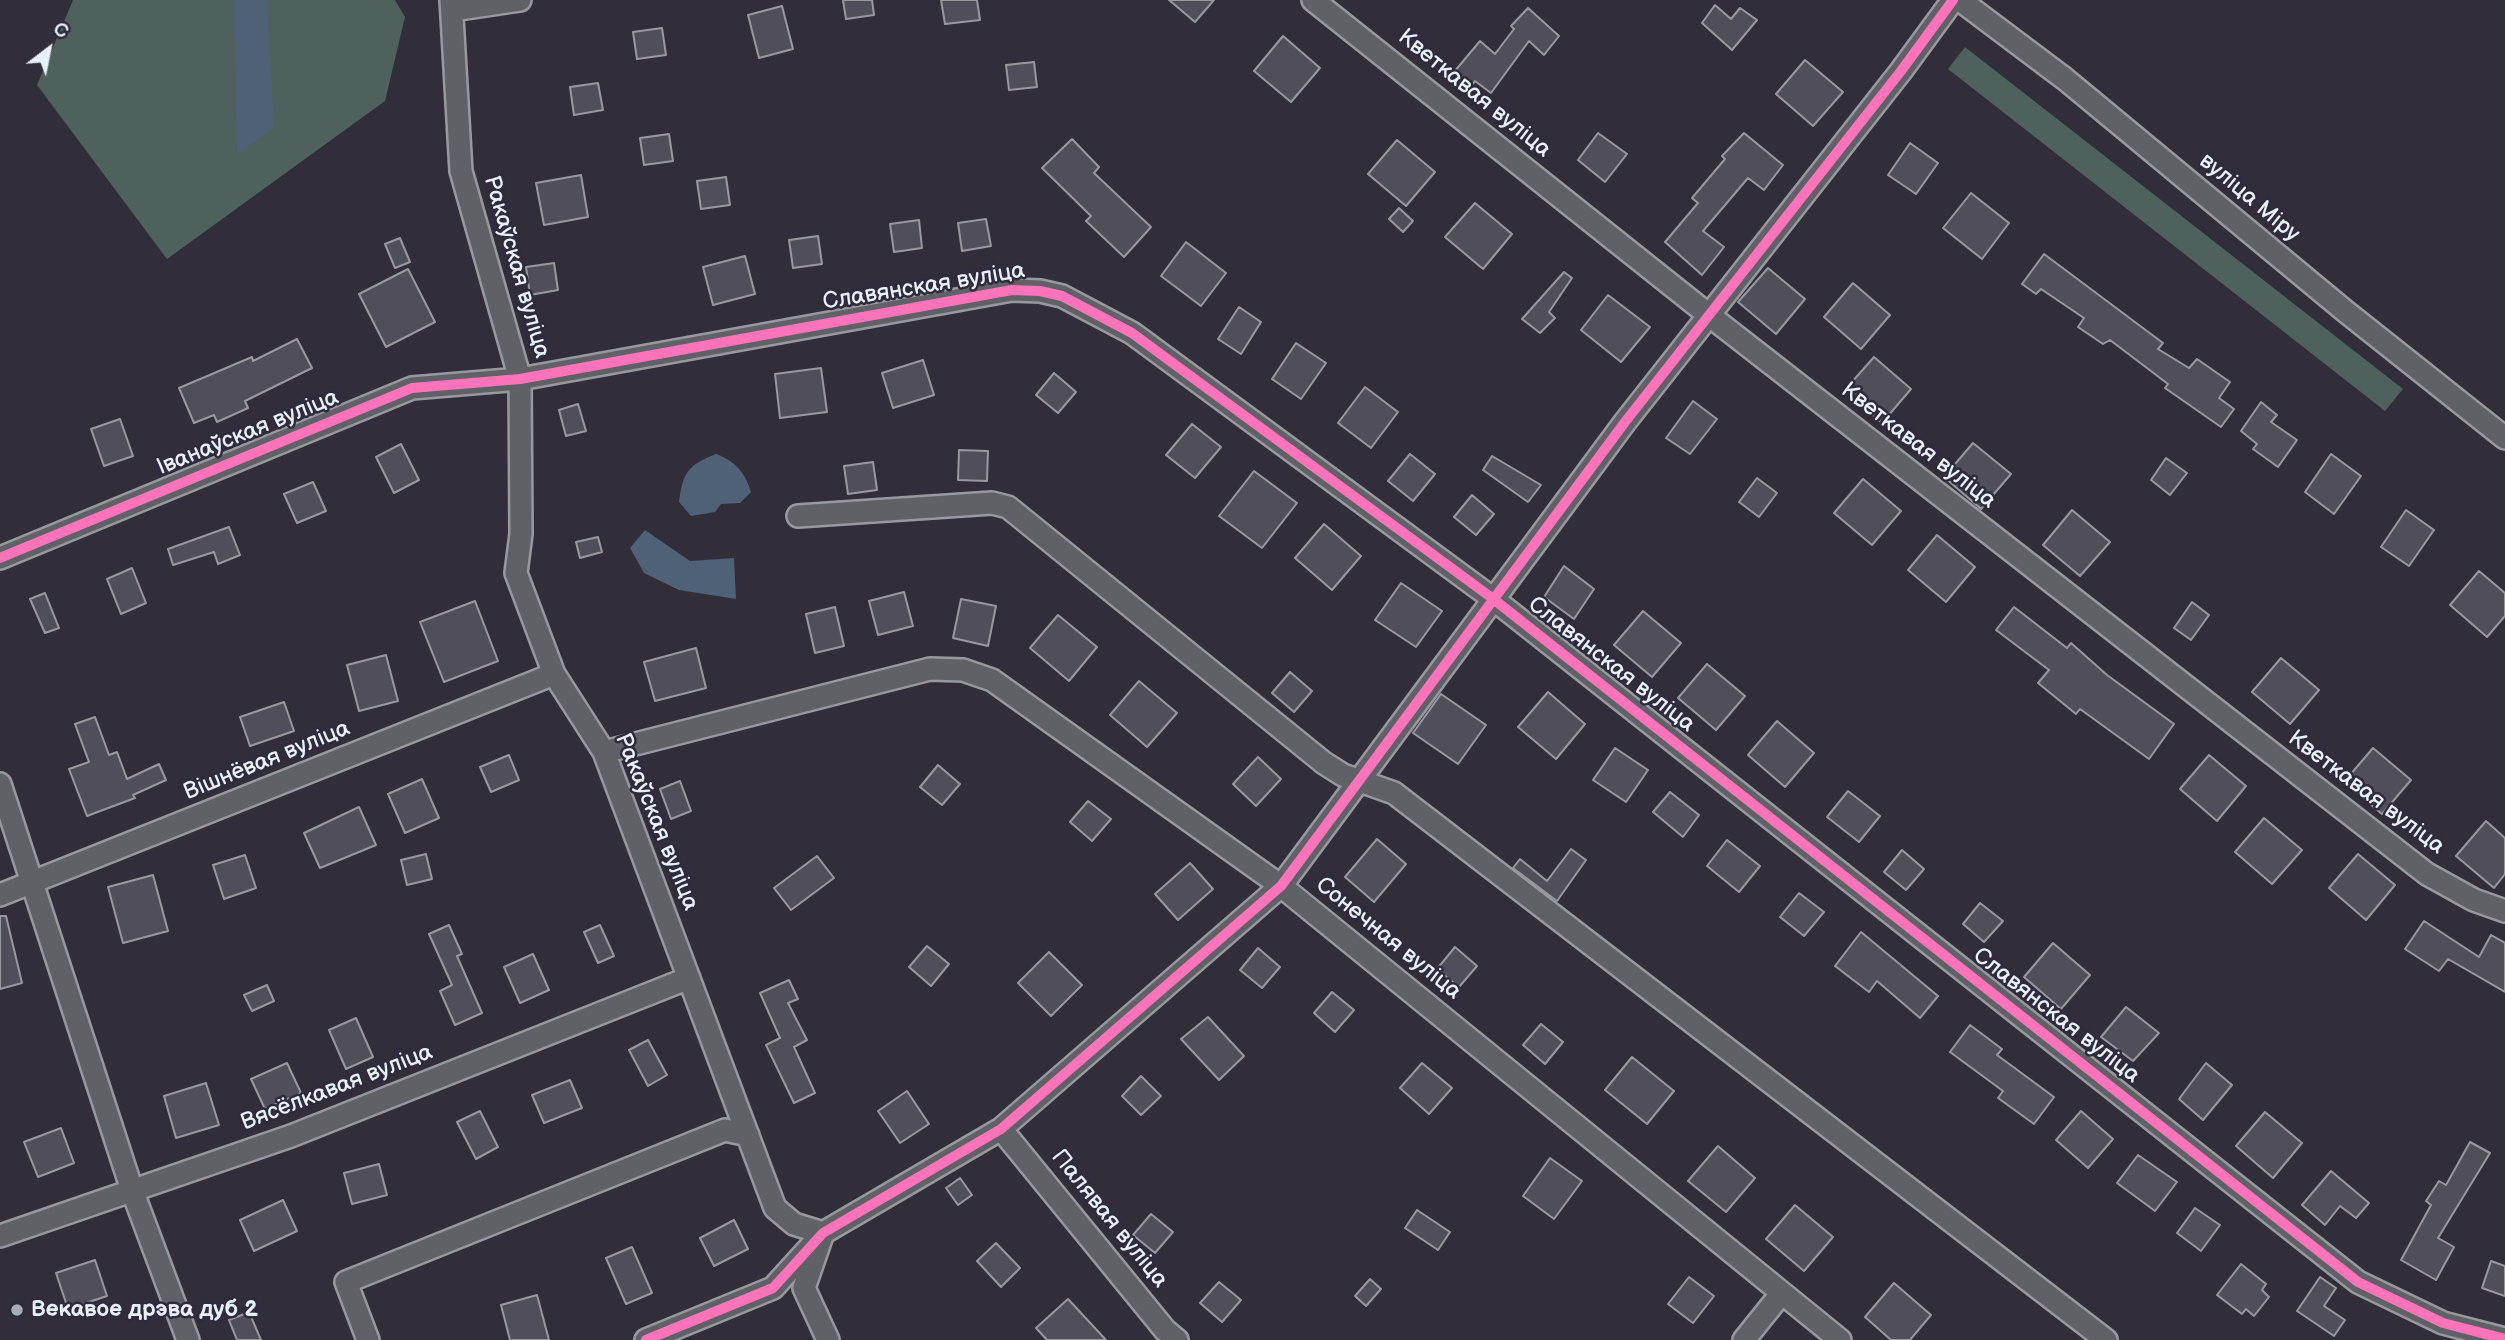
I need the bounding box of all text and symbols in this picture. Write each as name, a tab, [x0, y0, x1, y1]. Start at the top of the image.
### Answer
north arrow	[14, 14, 84, 84]
text: С	[49, 18, 72, 44]
street label: Кветкавая вуліца	[1392, 24, 1556, 164]
street label: вуліца Міру	[2193, 148, 2305, 248]
street label: Ракаўская вуліца	[477, 173, 555, 361]
street label: Славянская вуліца	[821, 257, 1027, 317]
street label: Кветкавая вуліца	[1835, 377, 2001, 515]
street label: Іванаўская вуліца	[153, 384, 343, 482]
street label: Славянская вуліца	[1522, 591, 1700, 739]
street label: Вішнёвая вуліца	[180, 715, 354, 807]
street label: Кветкавая вуліца	[2282, 725, 2450, 861]
street label: Ракаўская вуліца	[608, 729, 704, 915]
street label: Сонечная вуліца	[1310, 872, 1466, 1006]
street label: Славянская вуліца	[1967, 942, 2145, 1090]
street label: Вясёлкавая вуліца	[237, 1039, 437, 1137]
street label: Палявая вуліца	[1045, 1144, 1173, 1294]
place label: Векавое дрэва дуб 2	[31, 1296, 258, 1324]
marker: Векавое дрэва дуб 2	[9, 1302, 25, 1318]

